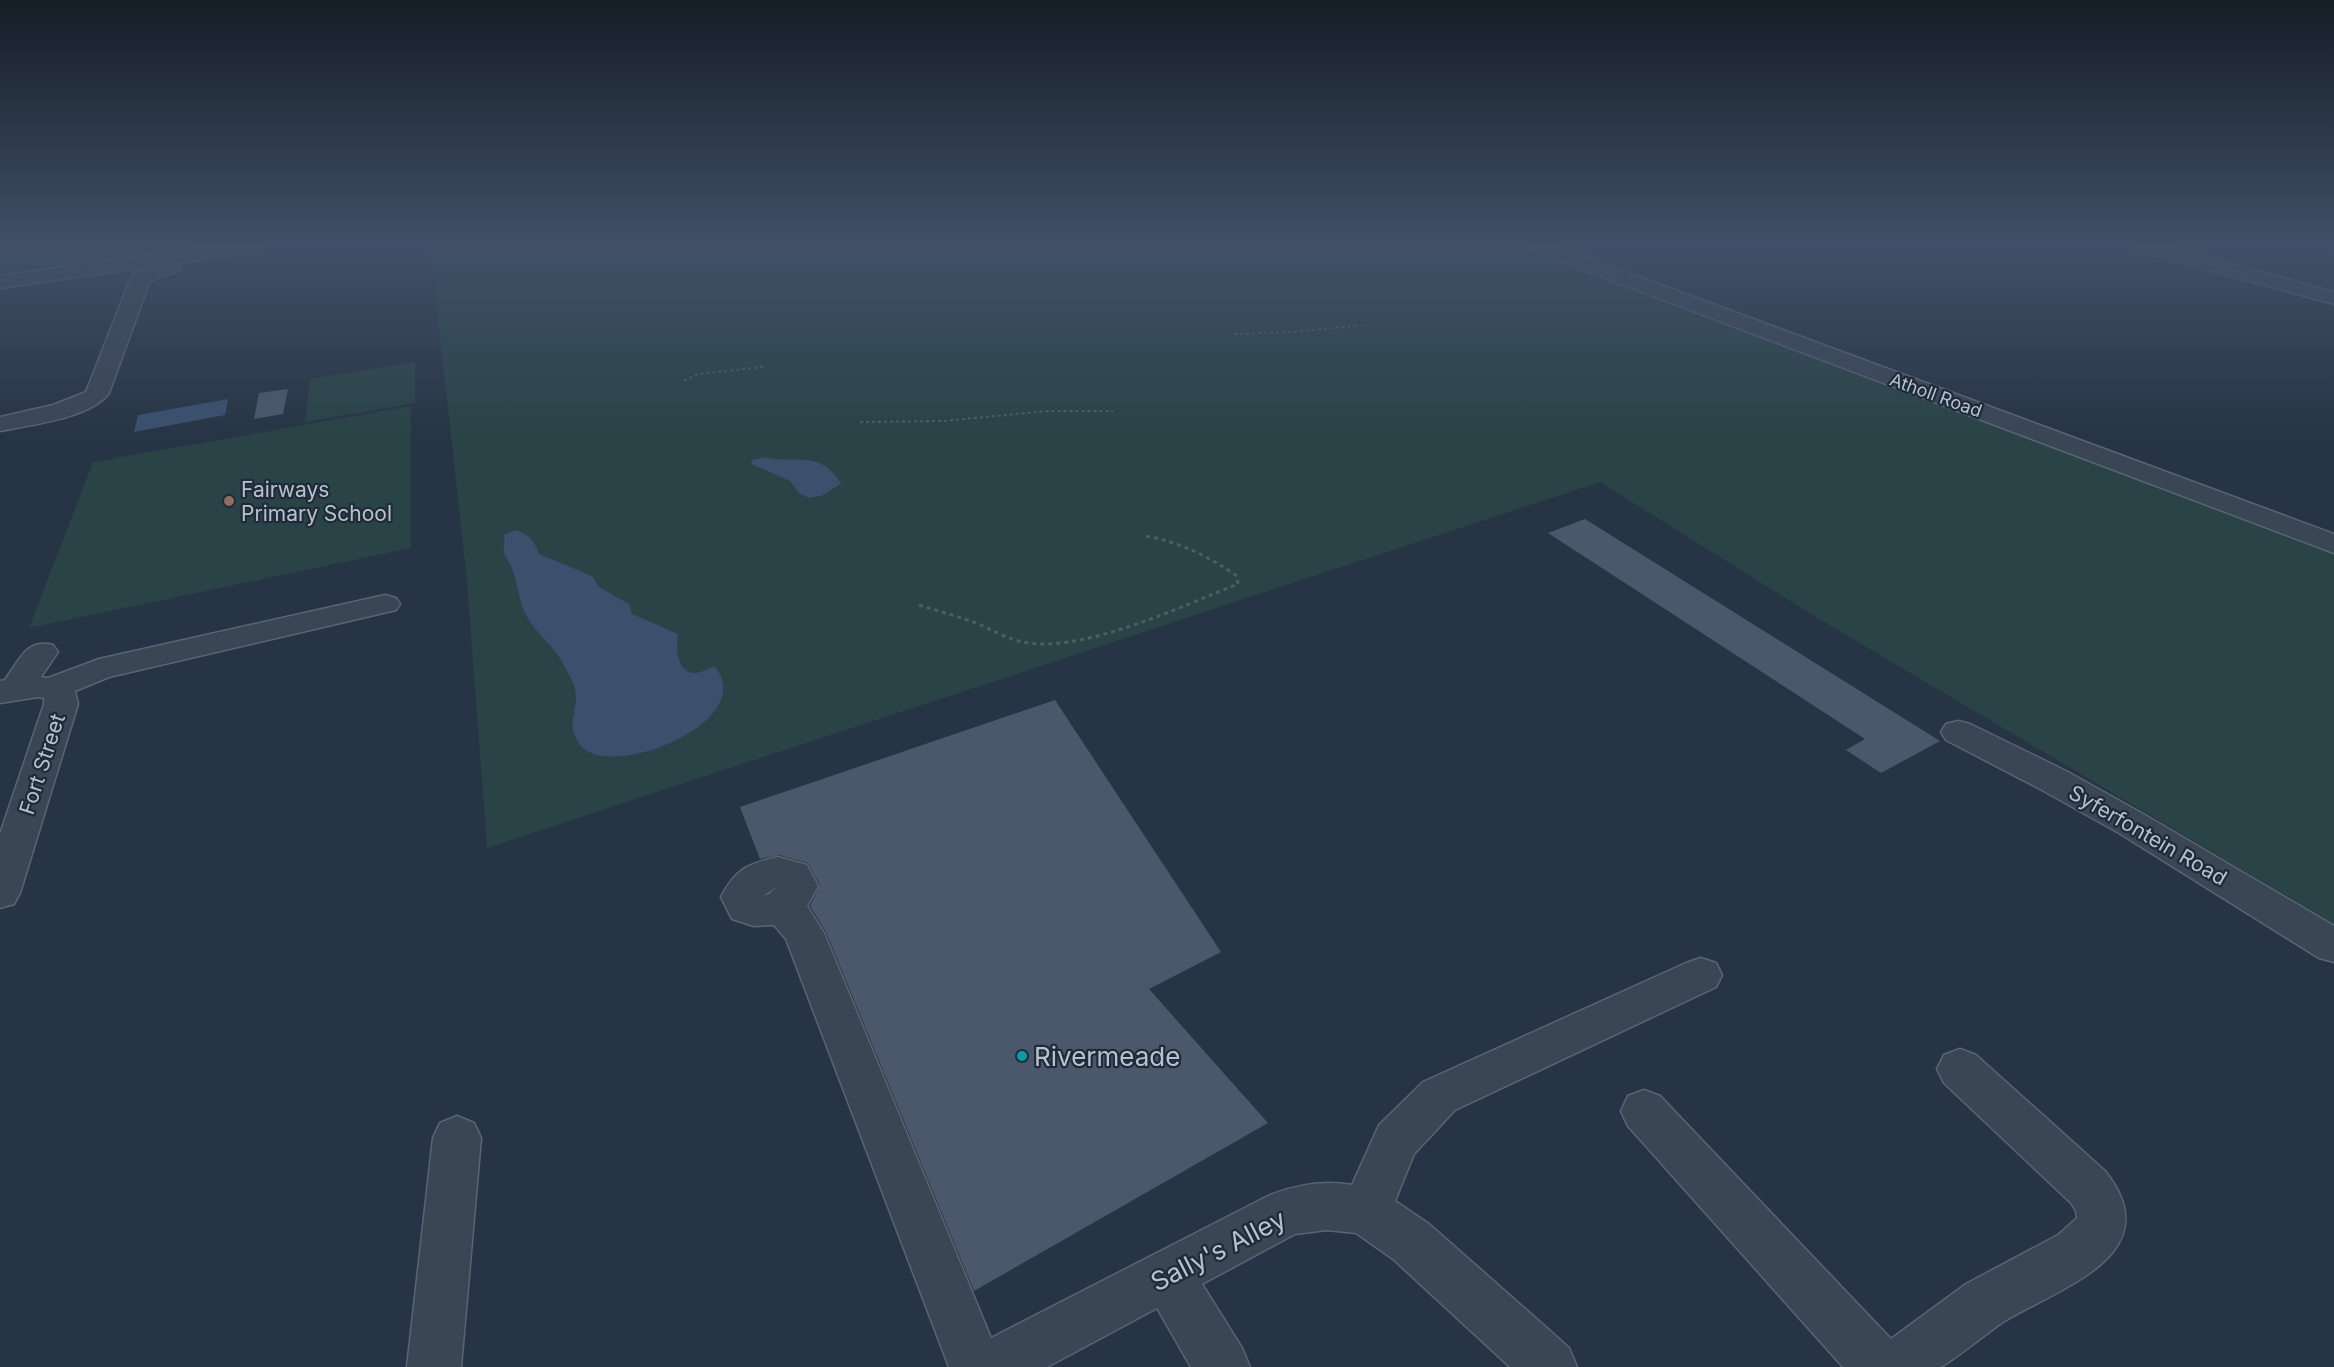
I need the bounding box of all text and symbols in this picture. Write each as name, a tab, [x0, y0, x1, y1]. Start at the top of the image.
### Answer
street label: Atholl Road	[1887, 369, 1985, 421]
place label: Fairways Primary School	[241, 477, 392, 526]
marker: Fairways Primary School	[222, 494, 236, 508]
street label: Fort Street	[14, 710, 70, 818]
street label: Syferfontein Road	[2065, 780, 2231, 890]
place label: Rivermeade	[1034, 1041, 1180, 1072]
marker: Rivermeade	[1015, 1049, 1029, 1063]
street label: Sally's Alley	[1145, 1203, 1291, 1297]

